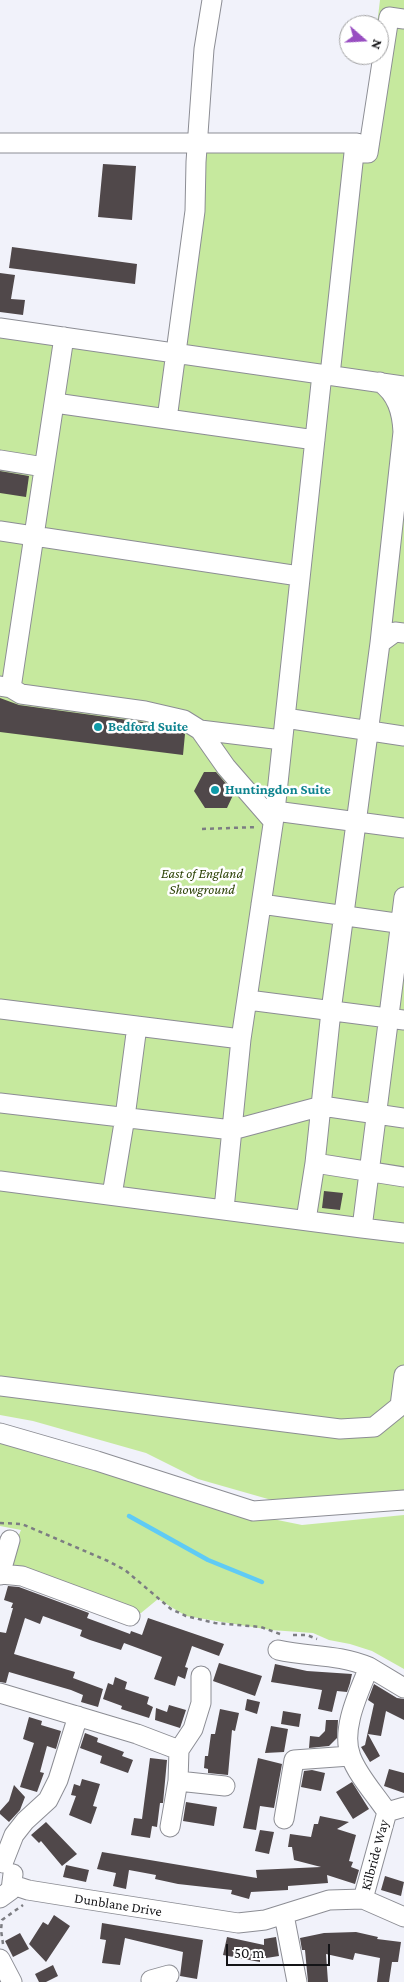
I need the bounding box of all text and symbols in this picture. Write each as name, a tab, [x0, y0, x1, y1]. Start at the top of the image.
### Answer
north arrow	[339, 15, 389, 65]
text: N	[368, 37, 386, 52]
place label: Bedford Suite	[108, 719, 188, 735]
marker: Bedford Suite	[92, 721, 104, 733]
place label: Huntingdon Suite	[225, 782, 331, 798]
marker: Huntingdon Suite	[209, 784, 221, 796]
park label: East of England Showground	[161, 866, 243, 899]
street label: Kilbride Way	[358, 1818, 392, 1892]
street label: Dunblane Drive	[73, 1890, 163, 1920]
scale bar	[229, 1934, 333, 1966]
text: 50 m	[234, 1945, 264, 1961]

